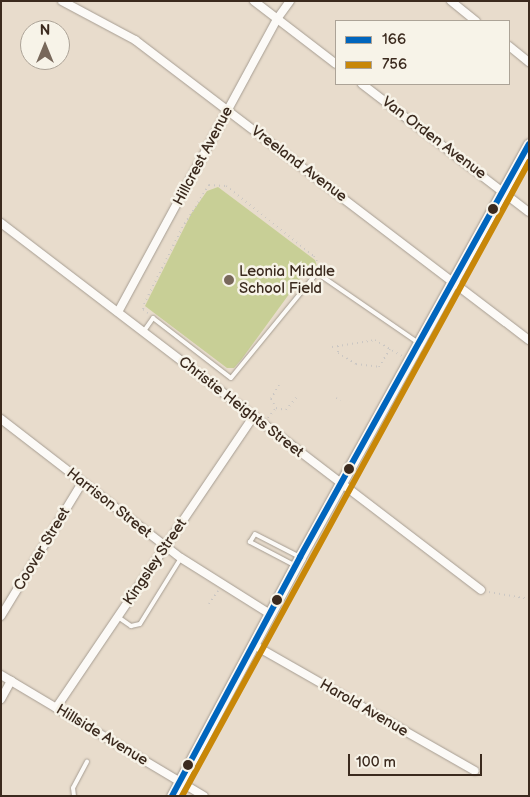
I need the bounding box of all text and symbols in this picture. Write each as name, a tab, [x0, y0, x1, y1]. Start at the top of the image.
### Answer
north arrow	[20, 20, 70, 70]
legend	[335, 20, 510, 85]
text: N	[40, 22, 50, 39]
text: 166	[382, 30, 406, 49]
text: 756	[382, 55, 407, 74]
street label: Van Orden Avenue	[378, 93, 490, 183]
street label: Hillcrest Avenue	[169, 103, 237, 209]
street label: Vreeland Avenue	[248, 122, 350, 206]
unlabelled marker	[488, 204, 498, 214]
place label: Leonia Middle School Field	[239, 262, 335, 297]
marker: Leonia Middle School Field	[223, 274, 235, 286]
street label: Christie Heights Street	[175, 353, 307, 461]
street label: Harrison Street	[63, 464, 155, 542]
unlabelled marker	[344, 464, 354, 474]
street label: Coover Street	[10, 504, 74, 594]
street label: Kingsley Street	[119, 515, 191, 609]
unlabelled marker	[272, 595, 282, 605]
street label: Harold Avenue	[316, 675, 412, 741]
street label: Hillside Avenue	[53, 701, 151, 769]
scale bar	[350, 744, 484, 776]
text: 100 m	[356, 753, 396, 772]
unlabelled marker	[183, 760, 193, 770]

